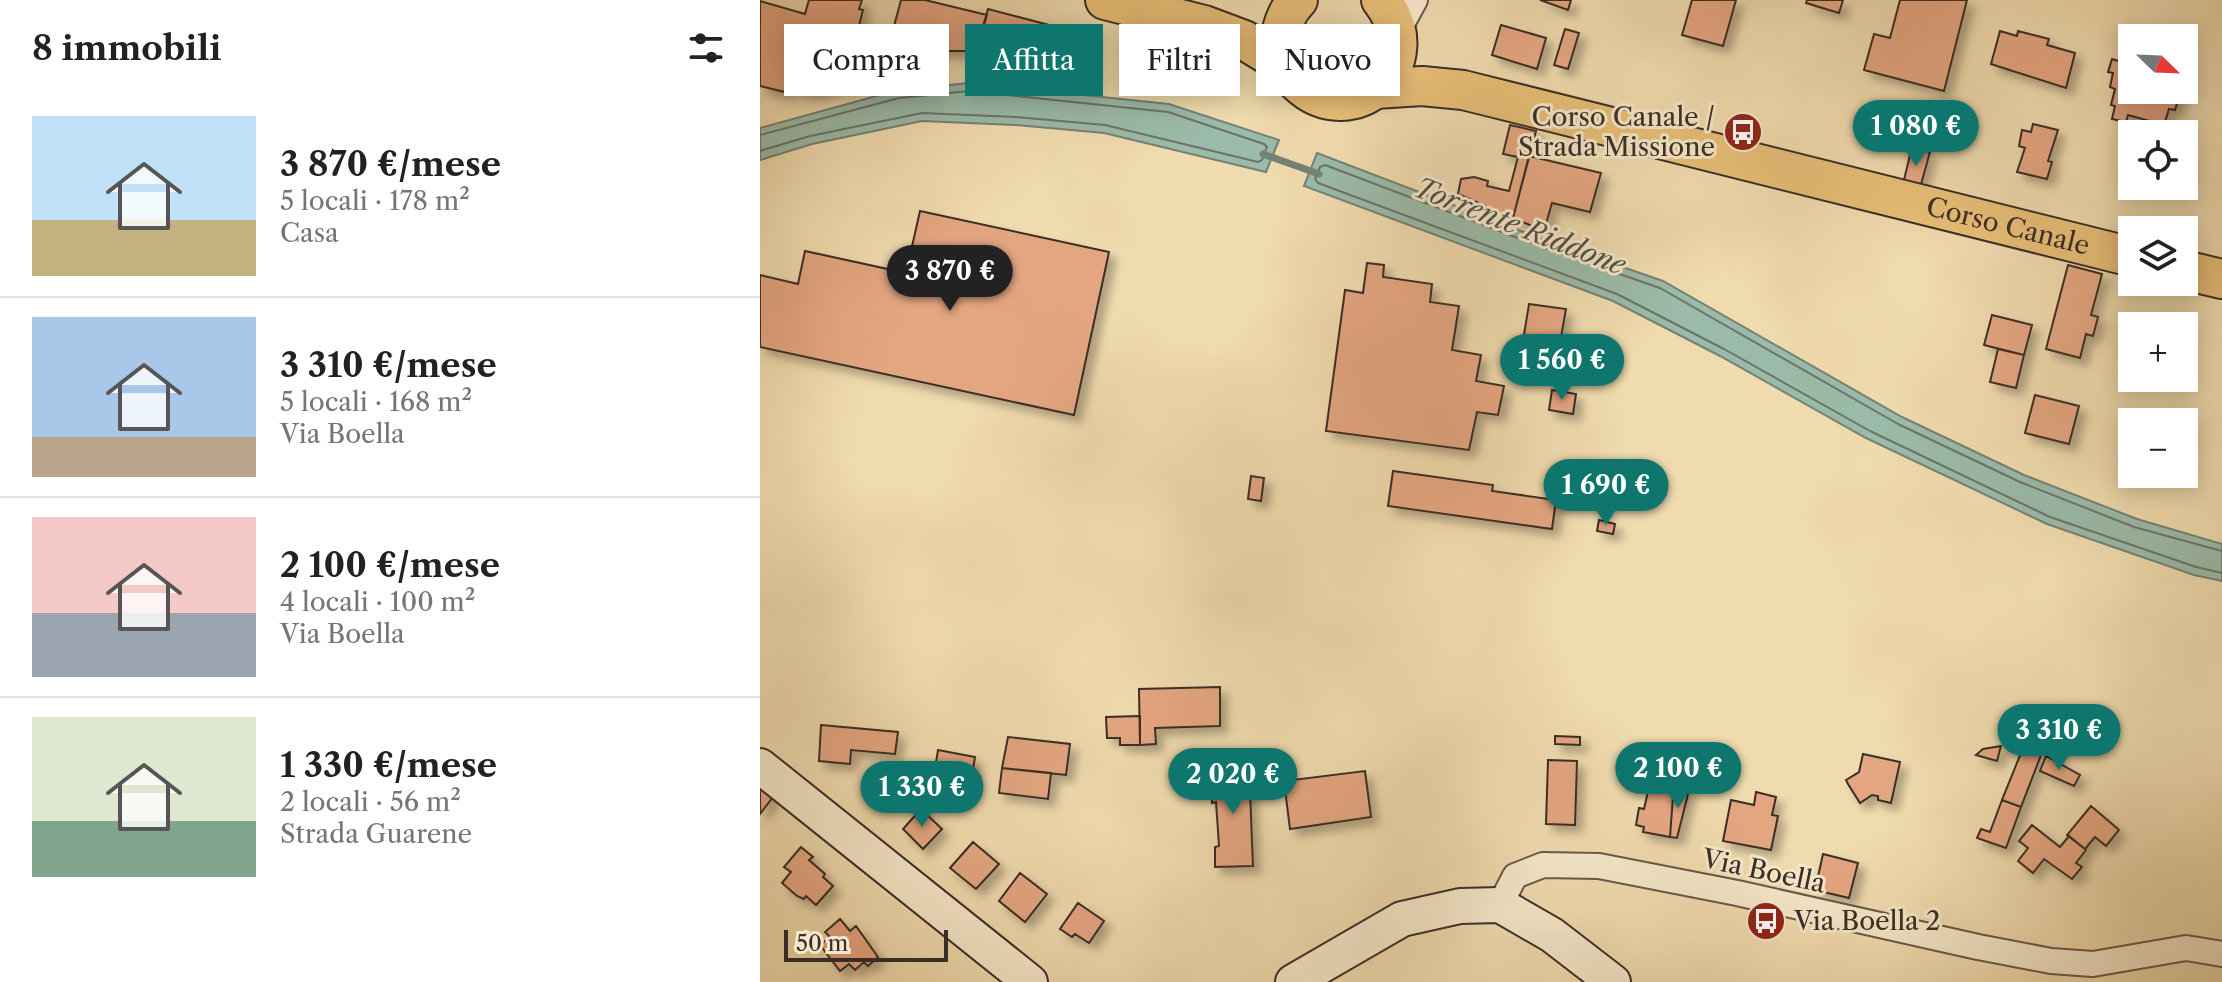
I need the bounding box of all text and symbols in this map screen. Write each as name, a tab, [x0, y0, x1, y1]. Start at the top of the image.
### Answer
chip: Compra	[784, 24, 949, 96]
chip: Affitta	[965, 24, 1103, 96]
chip: Filtri	[1119, 24, 1240, 96]
chip: Nuovo	[1256, 24, 1400, 96]
north arrow	[2118, 24, 2198, 104]
map controls	[2118, 24, 2198, 488]
icon: filters	[684, 26, 728, 70]
text: 8 immobili	[32, 27, 221, 69]
pin: 1 080 €	[1842, 100, 1990, 168]
place label: Corso Canale / Strada Missione	[1518, 101, 1715, 163]
text: 1 080 €	[1871, 110, 1961, 142]
bus stop icon: Corso Canale / Strada Missione	[1722, 111, 1764, 153]
button: locate	[2118, 120, 2198, 200]
text: 3 870 €/mese	[280, 143, 501, 185]
icon: home	[96, 148, 192, 244]
water label: Torrente Riddone	[1410, 170, 1632, 282]
text: 5 locali · 178 m²	[280, 185, 470, 217]
street label: Corso Canale	[1923, 190, 2093, 262]
button: layers	[2118, 216, 2198, 296]
text: Casa	[280, 217, 339, 249]
pin: 3 870 €	[876, 245, 1024, 313]
text: 3 870 €	[905, 255, 995, 287]
button: +	[2118, 312, 2198, 392]
pin: 1 560 €	[1488, 334, 1636, 402]
text: 3 310 €/mese	[280, 344, 497, 386]
text: 1 560 €	[1518, 344, 1606, 376]
icon: home	[96, 349, 192, 445]
text: 5 locali · 168 m²	[280, 386, 472, 418]
button: −	[2118, 408, 2198, 488]
text: Via Boella	[280, 418, 405, 450]
pin: 1 690 €	[1532, 459, 1680, 527]
text: 1 690 €	[1562, 469, 1650, 501]
text: 2 100 €/mese	[280, 544, 500, 586]
icon: home	[96, 549, 192, 645]
text: 4 locali · 100 m²	[280, 586, 475, 618]
text: Via Boella	[280, 618, 405, 650]
pin: 3 310 €	[1985, 704, 2133, 772]
text: 3 310 €	[2016, 714, 2102, 746]
pin: 2 100 €	[1604, 742, 1752, 810]
text: 1 330 €/mese	[280, 744, 497, 786]
pin: 2 020 €	[1159, 748, 1307, 816]
icon: home	[96, 749, 192, 845]
text: 2 100 €	[1633, 752, 1723, 784]
text: 2 020 €	[1186, 758, 1280, 790]
pin: 1 330 €	[848, 761, 996, 829]
text: 1 330 €	[878, 771, 966, 803]
text: 2 locali · 56 m²	[280, 786, 461, 818]
text: Strada Guarene	[280, 818, 472, 850]
street label: Via Boella	[1699, 842, 1829, 900]
bus stop icon: Via Boella 2	[1745, 900, 1787, 942]
place label: Via Boella 2	[1793, 905, 1940, 937]
scale bar	[784, 926, 948, 962]
text: 50 m	[796, 930, 848, 957]

